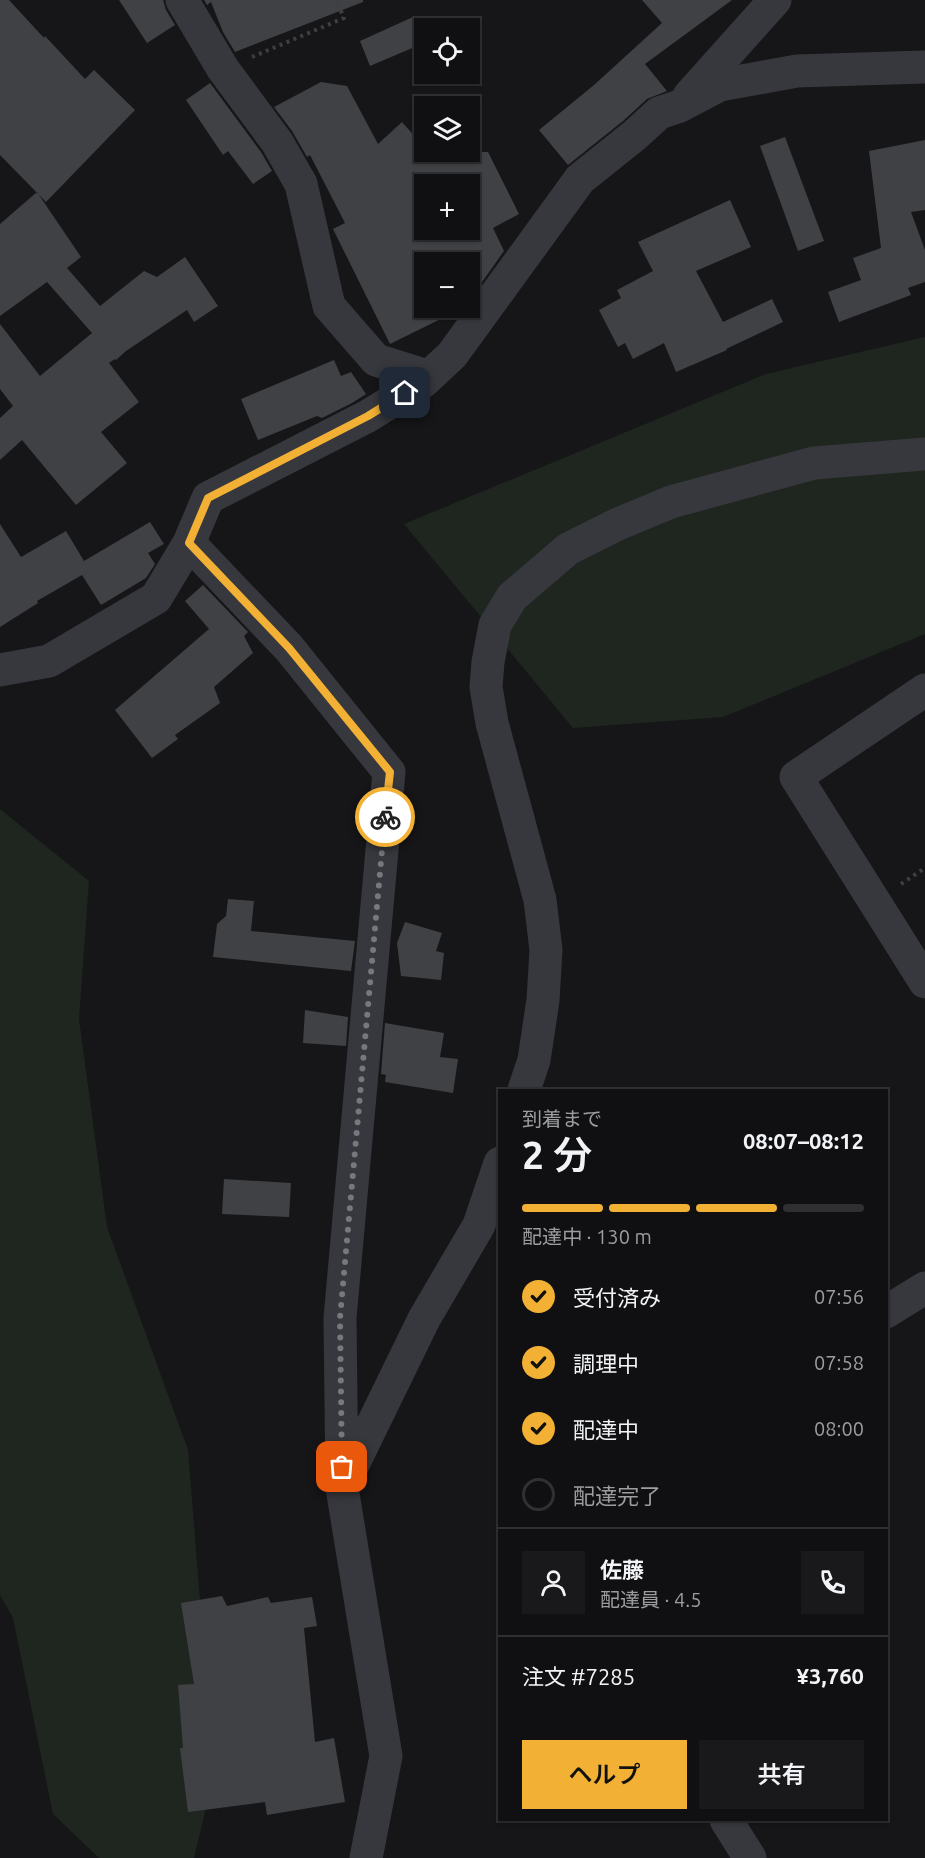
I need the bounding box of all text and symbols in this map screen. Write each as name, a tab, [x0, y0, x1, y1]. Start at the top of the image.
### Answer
map controls	[414, 18, 480, 318]
button: locate	[414, 18, 480, 84]
button: layers	[414, 96, 480, 162]
button: +	[414, 174, 480, 240]
button: −	[414, 252, 480, 318]
pin	[379, 367, 430, 418]
icon: home	[388, 376, 421, 409]
courier	[355, 787, 415, 847]
icon: bike	[369, 801, 402, 834]
text: 到着まで	[522, 1107, 602, 1130]
text: 08:07–08:12	[743, 1128, 864, 1153]
text: 2 分	[522, 1133, 592, 1176]
text: 配達中 · 130 m	[522, 1225, 652, 1248]
icon: check	[522, 1280, 555, 1313]
text: 受付済み	[573, 1285, 661, 1310]
text: 07:56	[814, 1285, 864, 1308]
icon: check	[522, 1346, 555, 1379]
text: 調理中	[573, 1351, 639, 1376]
text: 07:58	[814, 1351, 864, 1374]
icon: check	[522, 1412, 555, 1445]
text: 配達中	[573, 1417, 639, 1442]
text: 08:00	[814, 1417, 864, 1440]
pin	[316, 1441, 367, 1492]
icon: bag	[325, 1450, 358, 1483]
text: 配達完了	[573, 1483, 661, 1508]
button: person	[522, 1551, 585, 1614]
button: phone	[801, 1551, 864, 1614]
text: 佐藤	[600, 1557, 644, 1582]
text: 配達員 · 4.5	[600, 1588, 702, 1611]
text: ¥3,760	[797, 1663, 864, 1688]
text: 注文 #7285	[522, 1664, 635, 1689]
button: ヘルプ	[522, 1740, 687, 1809]
button: 共有	[699, 1740, 864, 1809]

